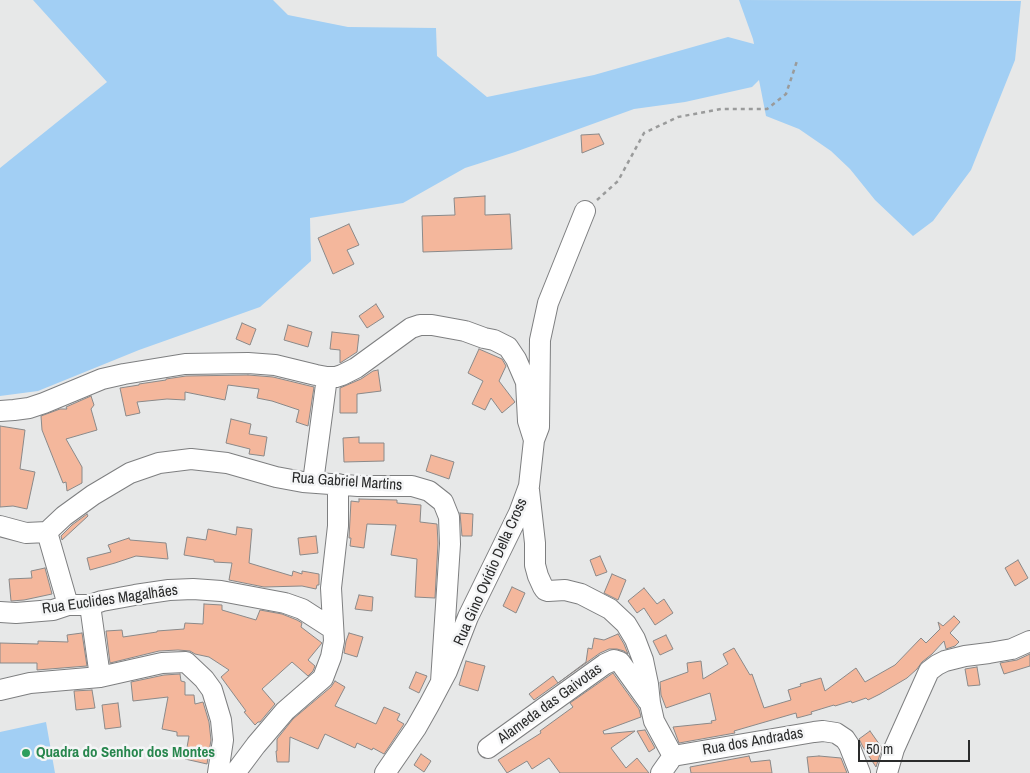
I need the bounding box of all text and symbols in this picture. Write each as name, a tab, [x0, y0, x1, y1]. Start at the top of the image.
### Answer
street label: Rua Gabriel Martins	[291, 469, 403, 495]
street label: Rua Gino Ovídio Della Cross	[450, 496, 532, 648]
street label: Rua Euclides Magalhães	[41, 582, 179, 618]
street label: Alameda das Gaivotas	[494, 660, 606, 748]
street label: Rua dos Andradas	[701, 724, 805, 760]
scale bar	[860, 730, 972, 762]
text: 50 m	[866, 738, 893, 759]
place label: Quadra do Senhor dos Montes	[36, 744, 215, 762]
marker: Quadra do Senhor dos Montes	[20, 747, 32, 759]

